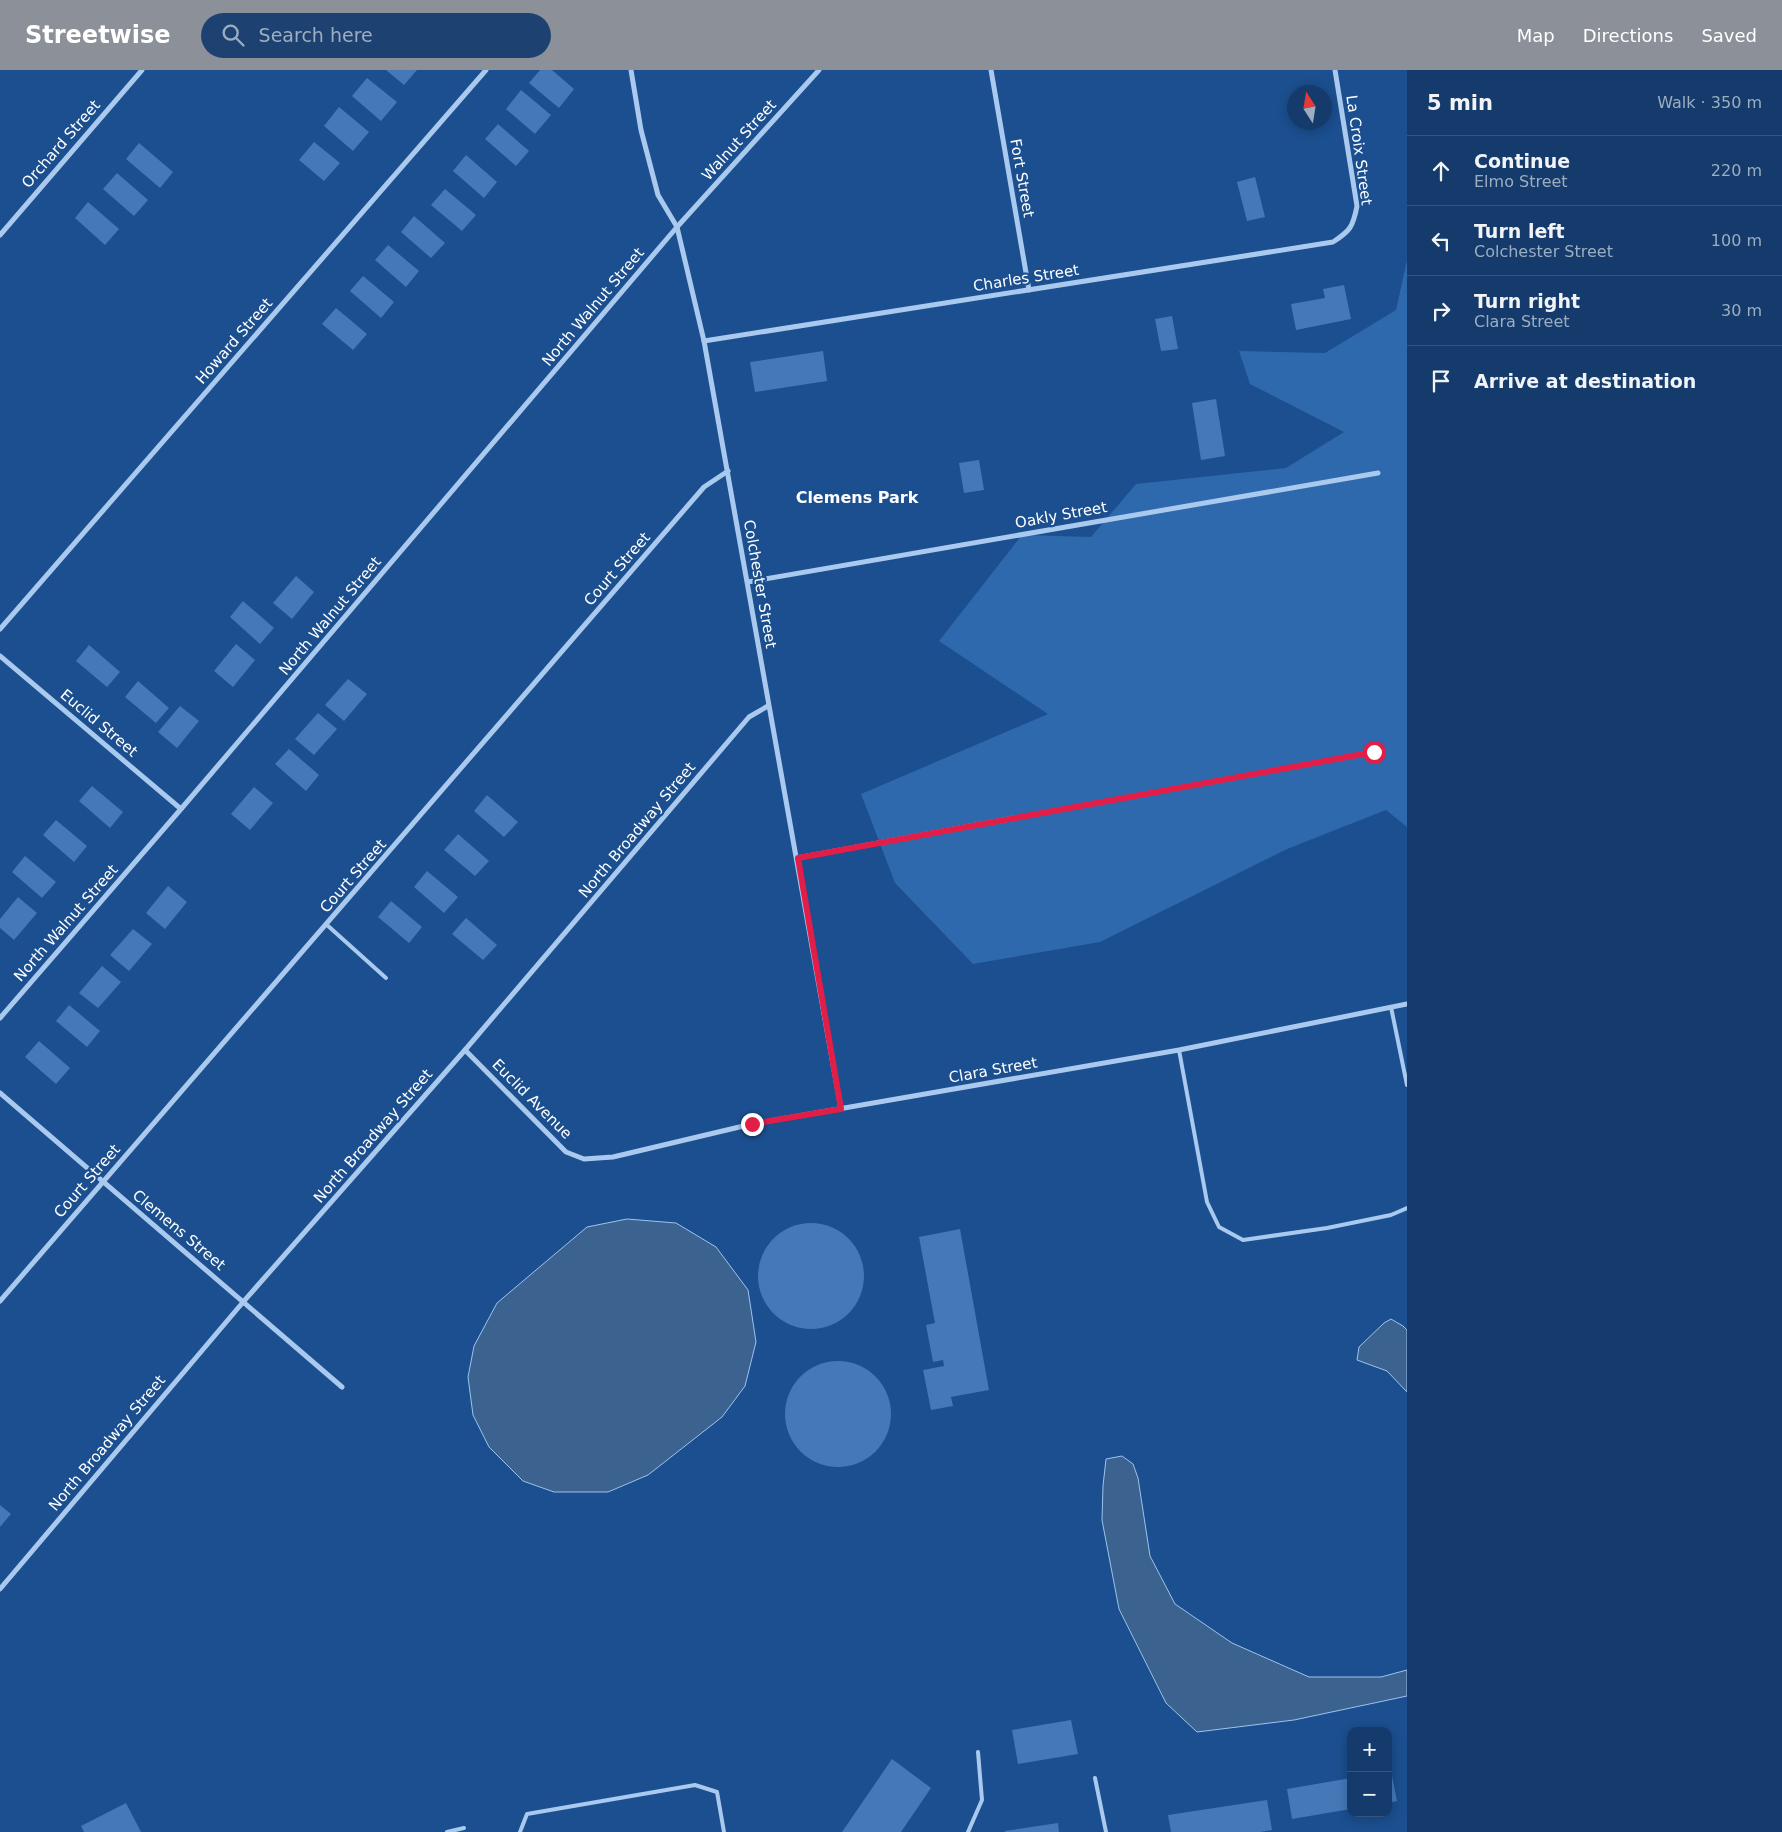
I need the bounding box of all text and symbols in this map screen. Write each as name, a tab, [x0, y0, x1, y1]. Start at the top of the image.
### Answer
search box	[201, 13, 551, 58]
text: Streetwise	[25, 21, 171, 49]
icon: search	[219, 21, 247, 49]
text: Search here	[259, 24, 373, 46]
text: Map	[1517, 25, 1555, 46]
text: Directions	[1583, 25, 1673, 46]
text: Saved	[1701, 25, 1757, 46]
north arrow	[1287, 85, 1332, 130]
text: 5 min	[1427, 91, 1493, 115]
text: Walk · 350 m	[1657, 93, 1762, 112]
street label: La Croix Street	[1342, 94, 1376, 206]
street label: Orchard Street	[18, 96, 104, 192]
street label: Walnut Street	[698, 96, 780, 184]
street label: Fort Street	[1006, 137, 1038, 219]
text: Continue	[1474, 150, 1570, 172]
icon: ahead	[1427, 157, 1455, 185]
text: 220 m	[1711, 161, 1762, 180]
text: Elmo Street	[1474, 172, 1568, 191]
text: Turn left	[1474, 220, 1565, 242]
icon: left	[1427, 227, 1455, 255]
text: 100 m	[1711, 231, 1762, 250]
text: Colchester Street	[1474, 242, 1613, 261]
street label: North Walnut Street	[538, 244, 648, 370]
street label: Charles Street	[972, 261, 1080, 295]
text: Turn right	[1474, 290, 1580, 312]
street label: Howard Street	[192, 294, 276, 388]
icon: right	[1427, 297, 1455, 325]
text: 30 m	[1721, 301, 1762, 320]
text: Clara Street	[1474, 312, 1570, 331]
icon: arrive	[1427, 367, 1455, 395]
text: Arrive at destination	[1474, 370, 1696, 392]
district label: Clemens Park	[796, 488, 919, 507]
street label: Oakly Street	[1014, 498, 1109, 532]
street label: Colchester Street	[740, 518, 780, 650]
street label: Court Street	[580, 528, 654, 609]
street label: North Walnut Street	[275, 553, 385, 679]
street label: Euclid Street	[57, 685, 141, 761]
route start	[1363, 741, 1386, 764]
street label: North Broadway Street	[575, 758, 699, 901]
street label: Court Street	[316, 835, 390, 916]
street label: North Walnut Street	[10, 861, 122, 985]
street label: Clara Street	[947, 1053, 1039, 1087]
street label: Euclid Avenue	[488, 1055, 576, 1143]
street label: North Broadway Street	[310, 1065, 436, 1207]
route end	[741, 1113, 764, 1136]
street label: Court Street	[50, 1140, 124, 1221]
street label: Clemens Street	[129, 1186, 229, 1274]
street label: North Broadway Street	[45, 1371, 169, 1514]
map controls	[1347, 1727, 1392, 1817]
button: +	[1347, 1727, 1392, 1772]
button: −	[1347, 1772, 1392, 1817]

